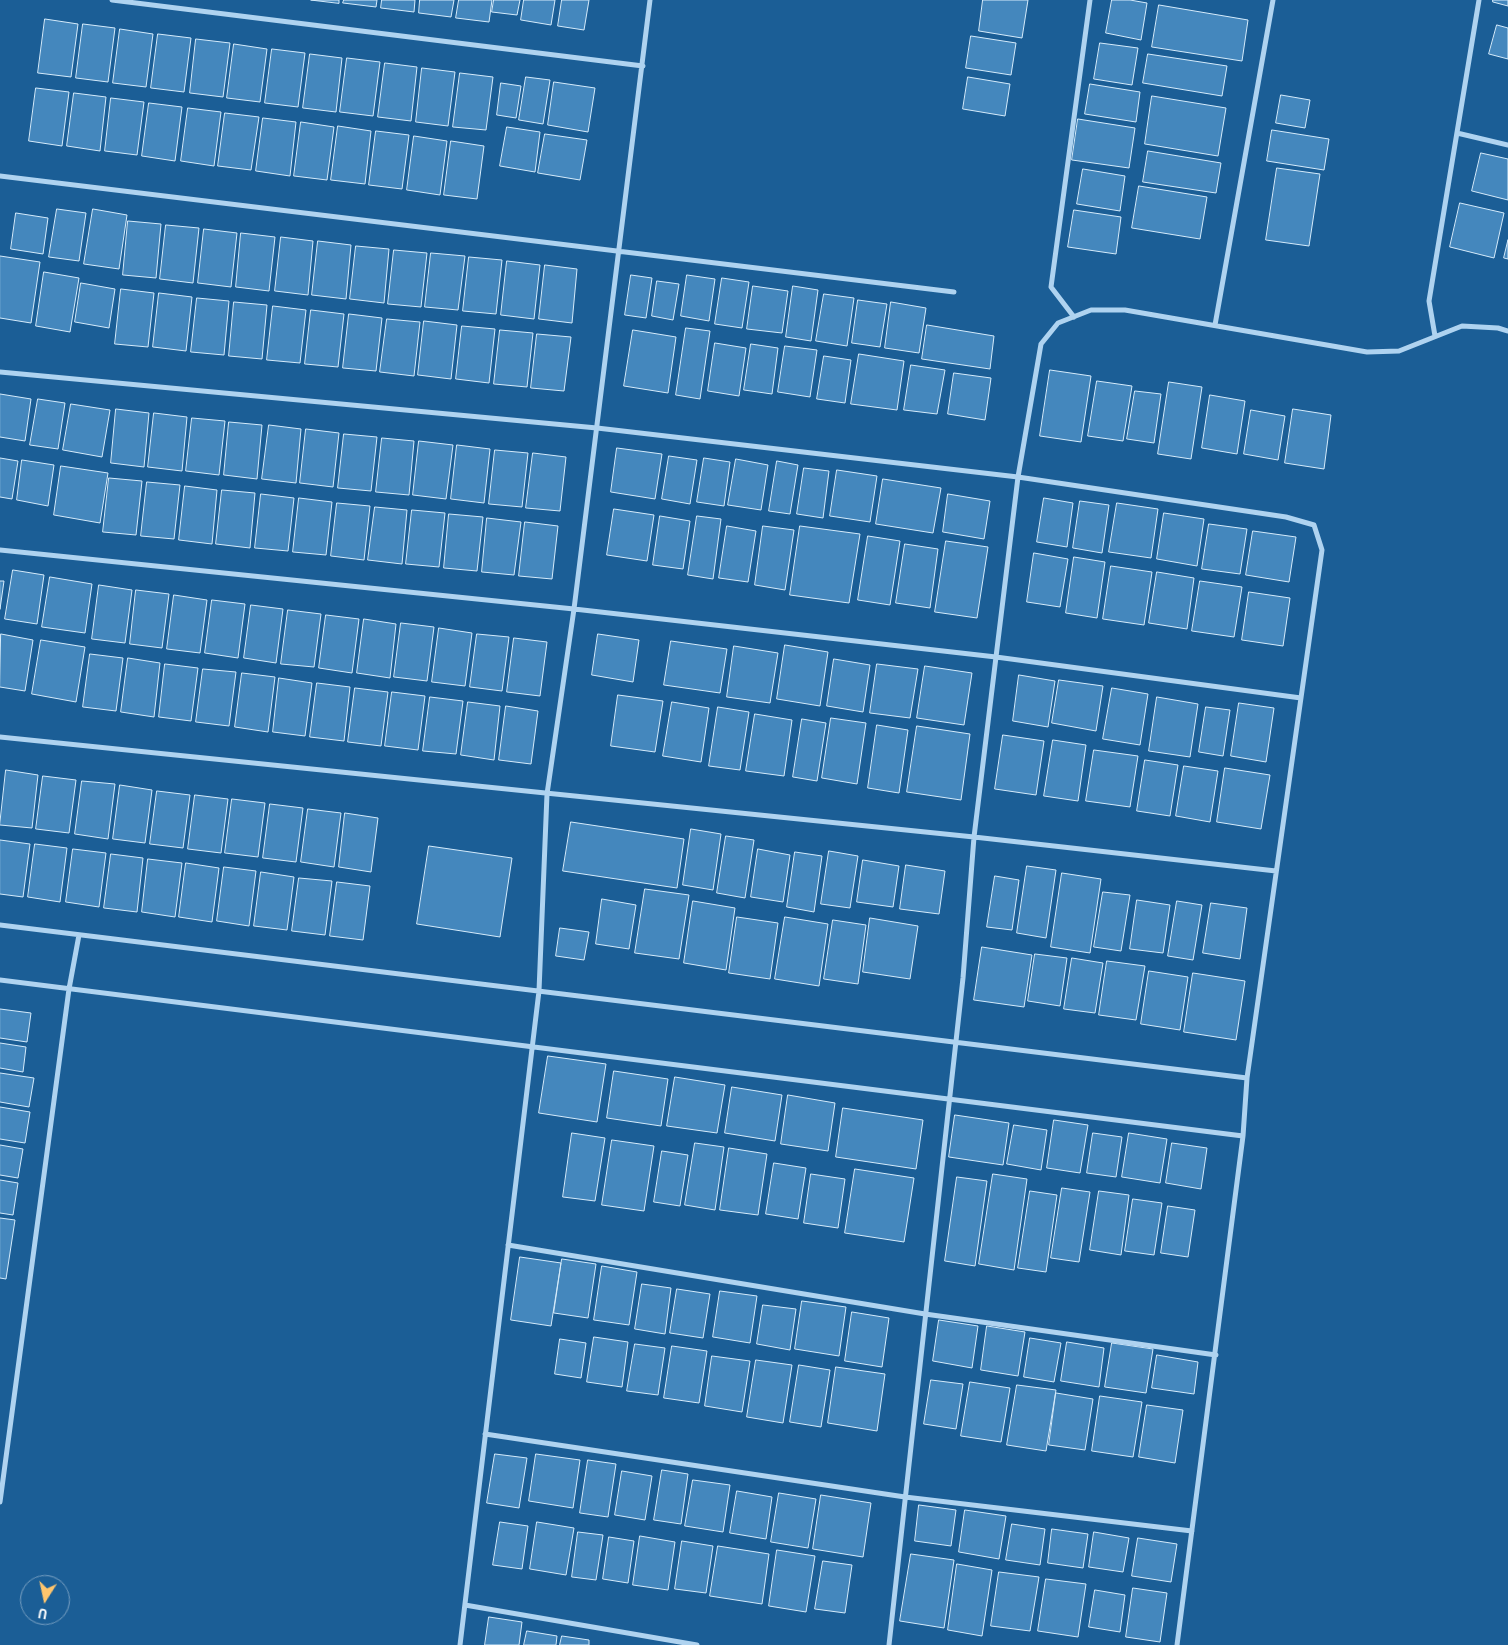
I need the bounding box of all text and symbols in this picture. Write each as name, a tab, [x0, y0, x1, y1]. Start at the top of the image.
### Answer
north arrow	[20, 1575, 70, 1625]
text: U	[37, 1604, 48, 1623]

